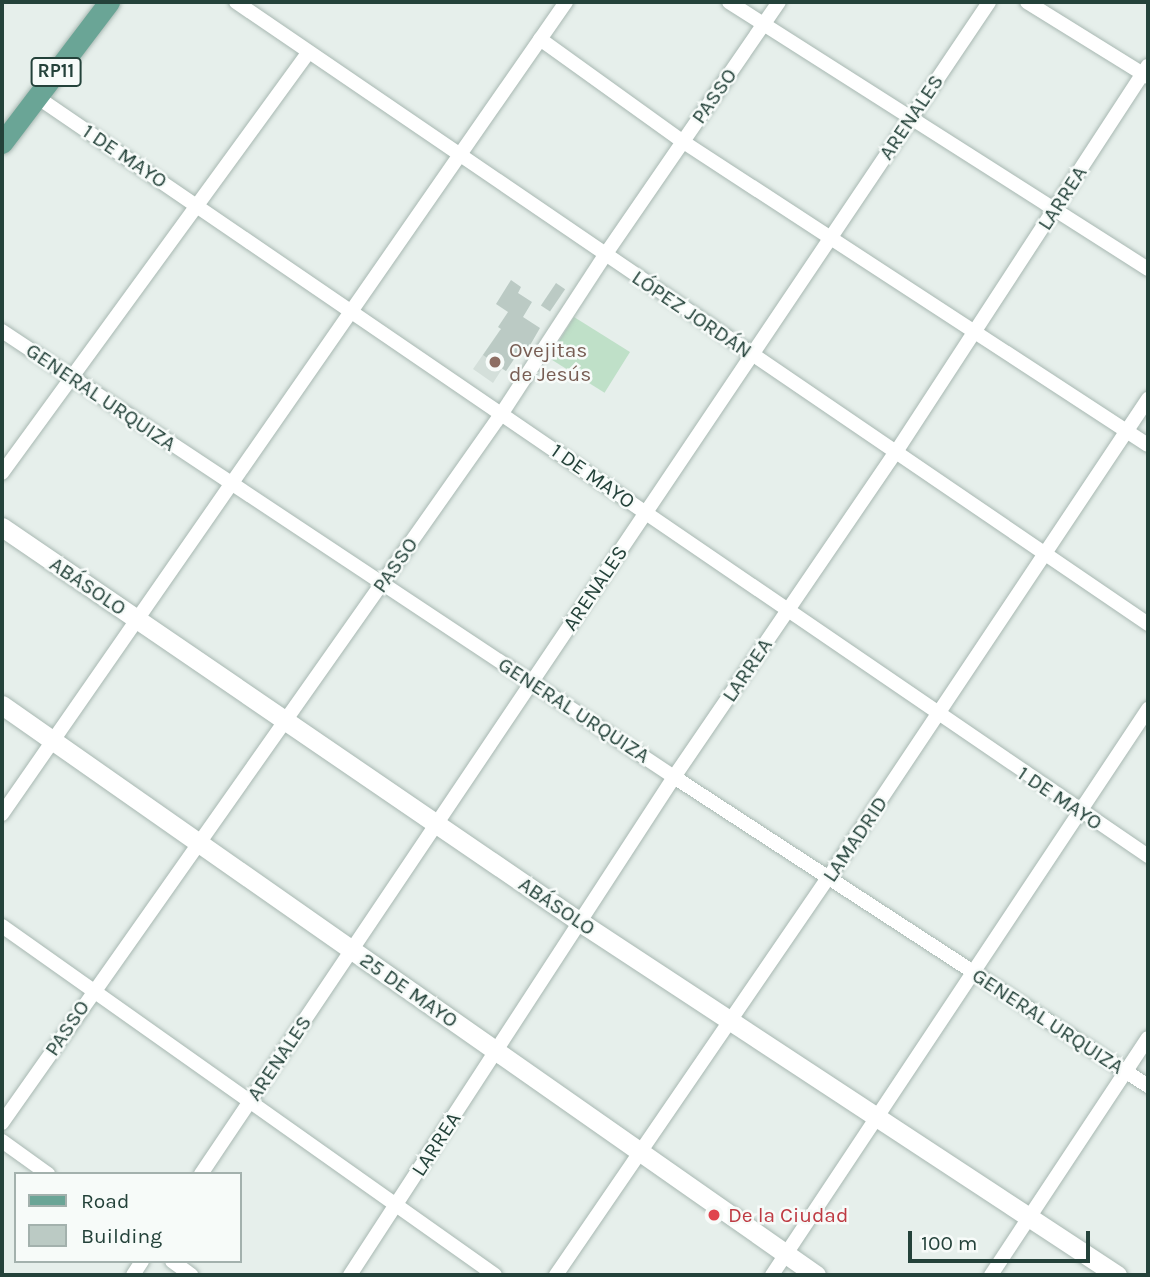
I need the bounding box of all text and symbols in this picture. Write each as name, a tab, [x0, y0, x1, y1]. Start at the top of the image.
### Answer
road number: RP11	[30, 57, 82, 88]
street label: PASSO	[686, 63, 742, 129]
street label: ARENALES	[873, 70, 949, 164]
street label: 1 DE MAYO	[78, 119, 172, 193]
street label: LARREA	[1032, 161, 1092, 235]
street label: LÓPEZ JORDÁN	[627, 265, 757, 363]
street label: GENERAL URQUIZA	[21, 337, 181, 457]
place label: Ovejitas de Jesús	[509, 337, 591, 387]
marker: Ovejitas de Jesús	[487, 354, 503, 370]
street label: 1 DE MAYO	[546, 438, 640, 514]
street label: PASSO	[367, 532, 423, 598]
street label: ARENALES	[557, 541, 633, 635]
street label: ABÁSOLO	[45, 551, 131, 621]
street label: LARREA	[717, 633, 777, 707]
street label: GENERAL URQUIZA	[494, 652, 654, 768]
street label: 1 DE MAYO	[1013, 761, 1107, 835]
street label: LAMADRID	[817, 791, 893, 887]
street label: ABÁSOLO	[514, 871, 600, 941]
street label: 25 DE MAYO	[355, 947, 463, 1033]
street label: GENERAL URQUIZA	[968, 963, 1128, 1079]
street label: PASSO	[39, 995, 95, 1061]
street label: ARENALES	[241, 1011, 317, 1105]
street label: LARREA	[406, 1107, 466, 1181]
legend	[14, 1172, 242, 1263]
text: Road	[81, 1189, 129, 1213]
place label: De la Ciudad	[728, 1202, 848, 1228]
marker: De la Ciudad	[706, 1207, 722, 1223]
scale bar	[912, 1218, 1094, 1262]
text: Building	[81, 1224, 162, 1248]
text: 100 m	[921, 1231, 978, 1255]

